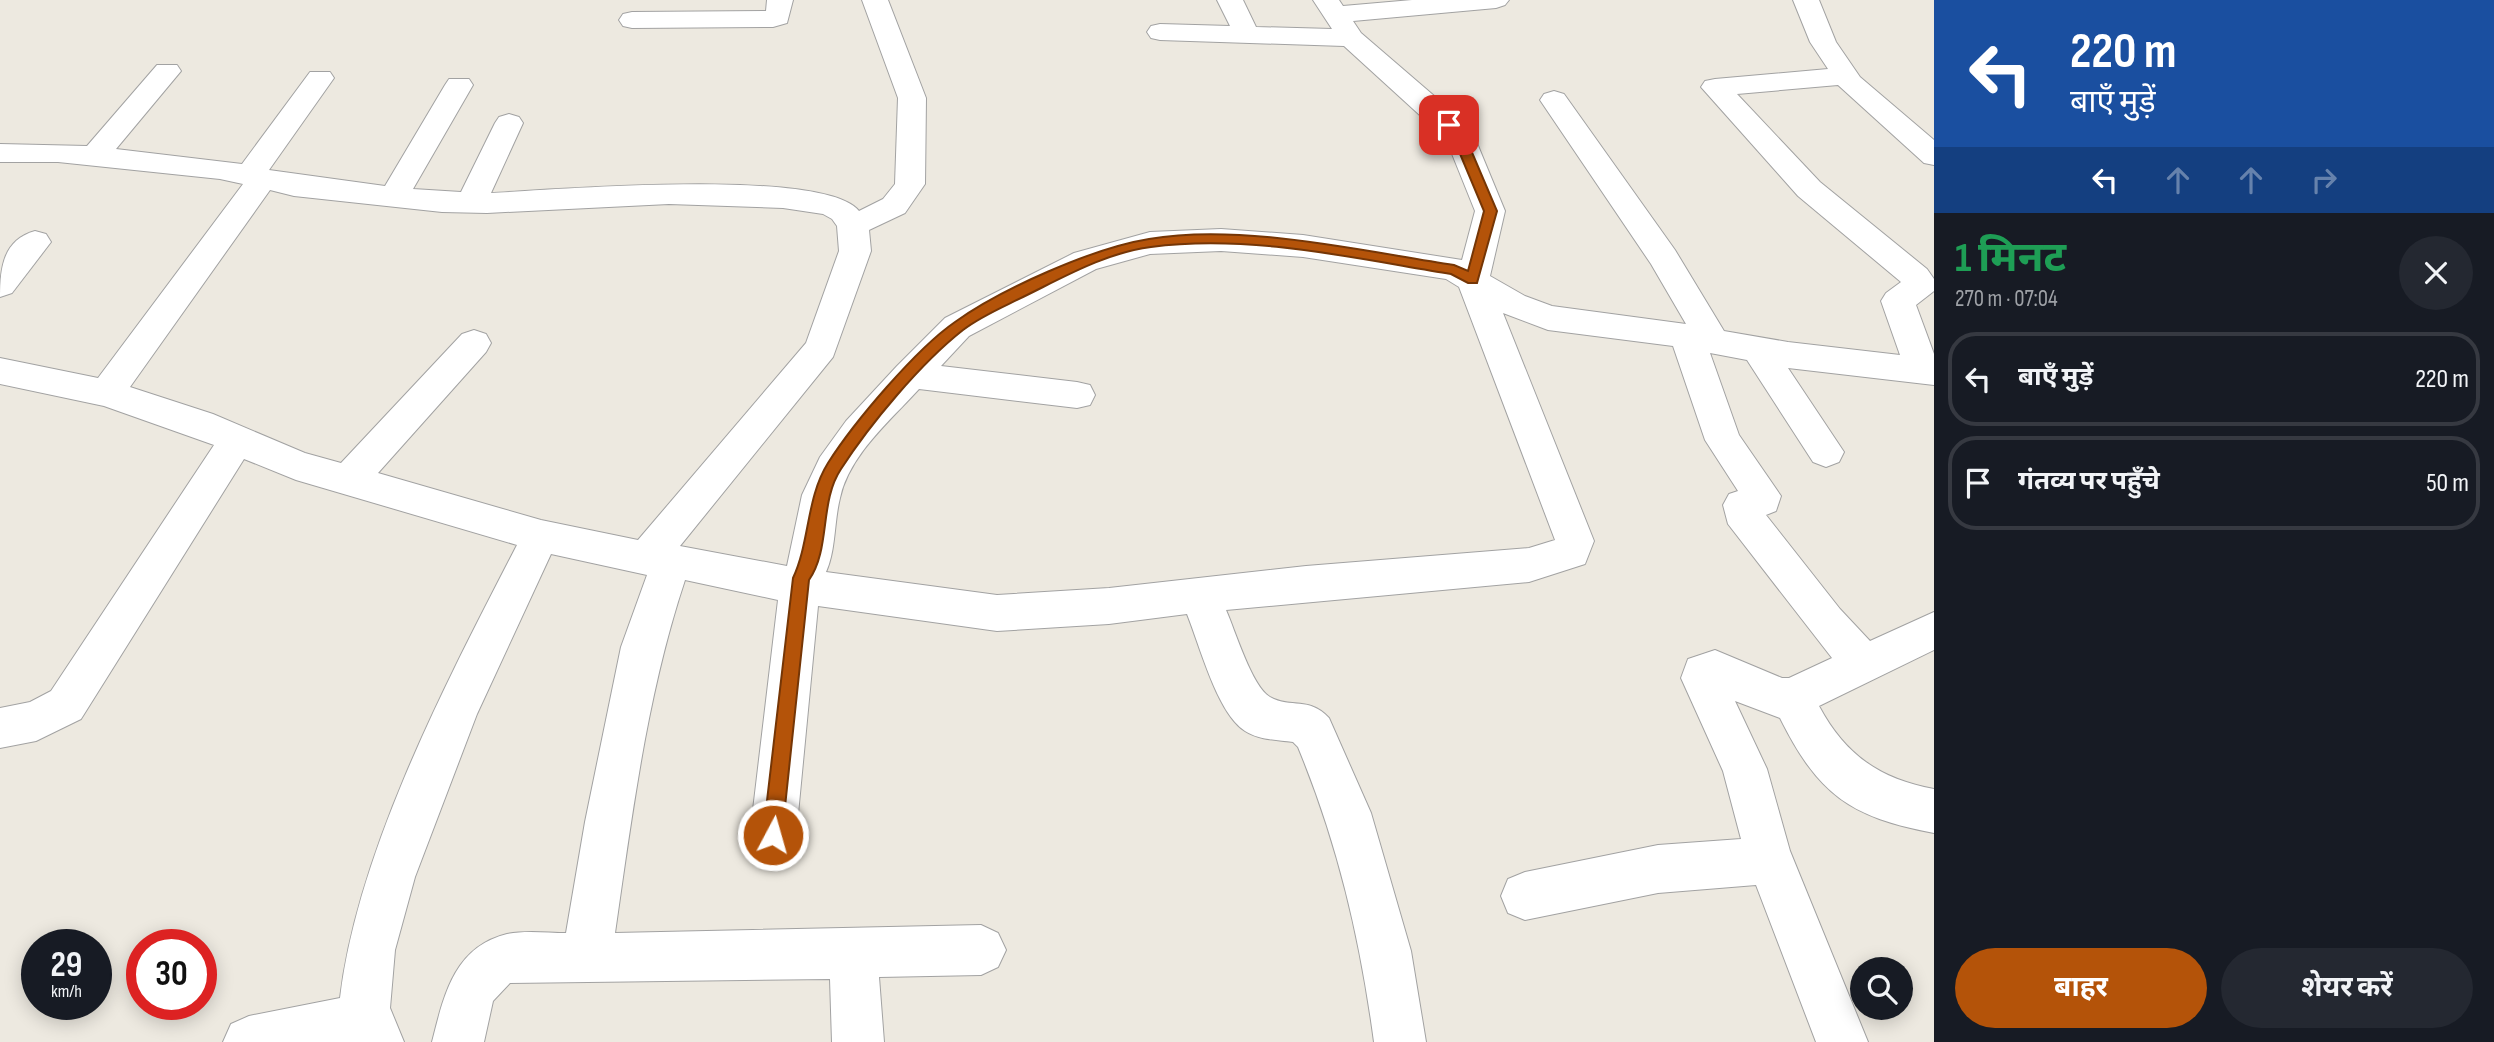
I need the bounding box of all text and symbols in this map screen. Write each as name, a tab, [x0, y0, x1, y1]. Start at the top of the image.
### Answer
text: 220 m	[2070, 23, 2176, 82]
icon: left	[1955, 28, 2046, 119]
text: बाएँ मुड़ें	[2070, 83, 2156, 122]
pin	[1419, 95, 1479, 155]
icon: arrive	[1430, 106, 1468, 144]
icon: left	[2086, 161, 2124, 199]
icon: ahead	[2159, 161, 2197, 199]
icon: ahead	[2232, 161, 2270, 199]
icon: right	[2305, 161, 2343, 199]
text: 1 मिनट	[1955, 233, 2066, 284]
button: close	[2399, 236, 2473, 310]
text: 270 m · 07:04	[1955, 285, 2058, 313]
icon: left	[1959, 360, 1997, 398]
text: बाएँ मुड़ें	[2018, 362, 2093, 393]
text: 220 m	[2415, 364, 2469, 395]
icon: arrive	[1959, 464, 1997, 502]
text: गंतव्य पर पहुँचे	[2018, 466, 2160, 497]
text: 50 m	[2426, 468, 2469, 499]
position arrow	[736, 798, 810, 872]
speed limit sign: 30	[126, 929, 217, 1020]
text: 29	[51, 944, 82, 987]
button: बाहर	[1955, 948, 2207, 1028]
button: शेयर करें	[2221, 948, 2473, 1028]
map controls	[1850, 957, 1913, 1020]
button: search	[1850, 957, 1913, 1020]
text: km/h	[51, 981, 82, 1002]

